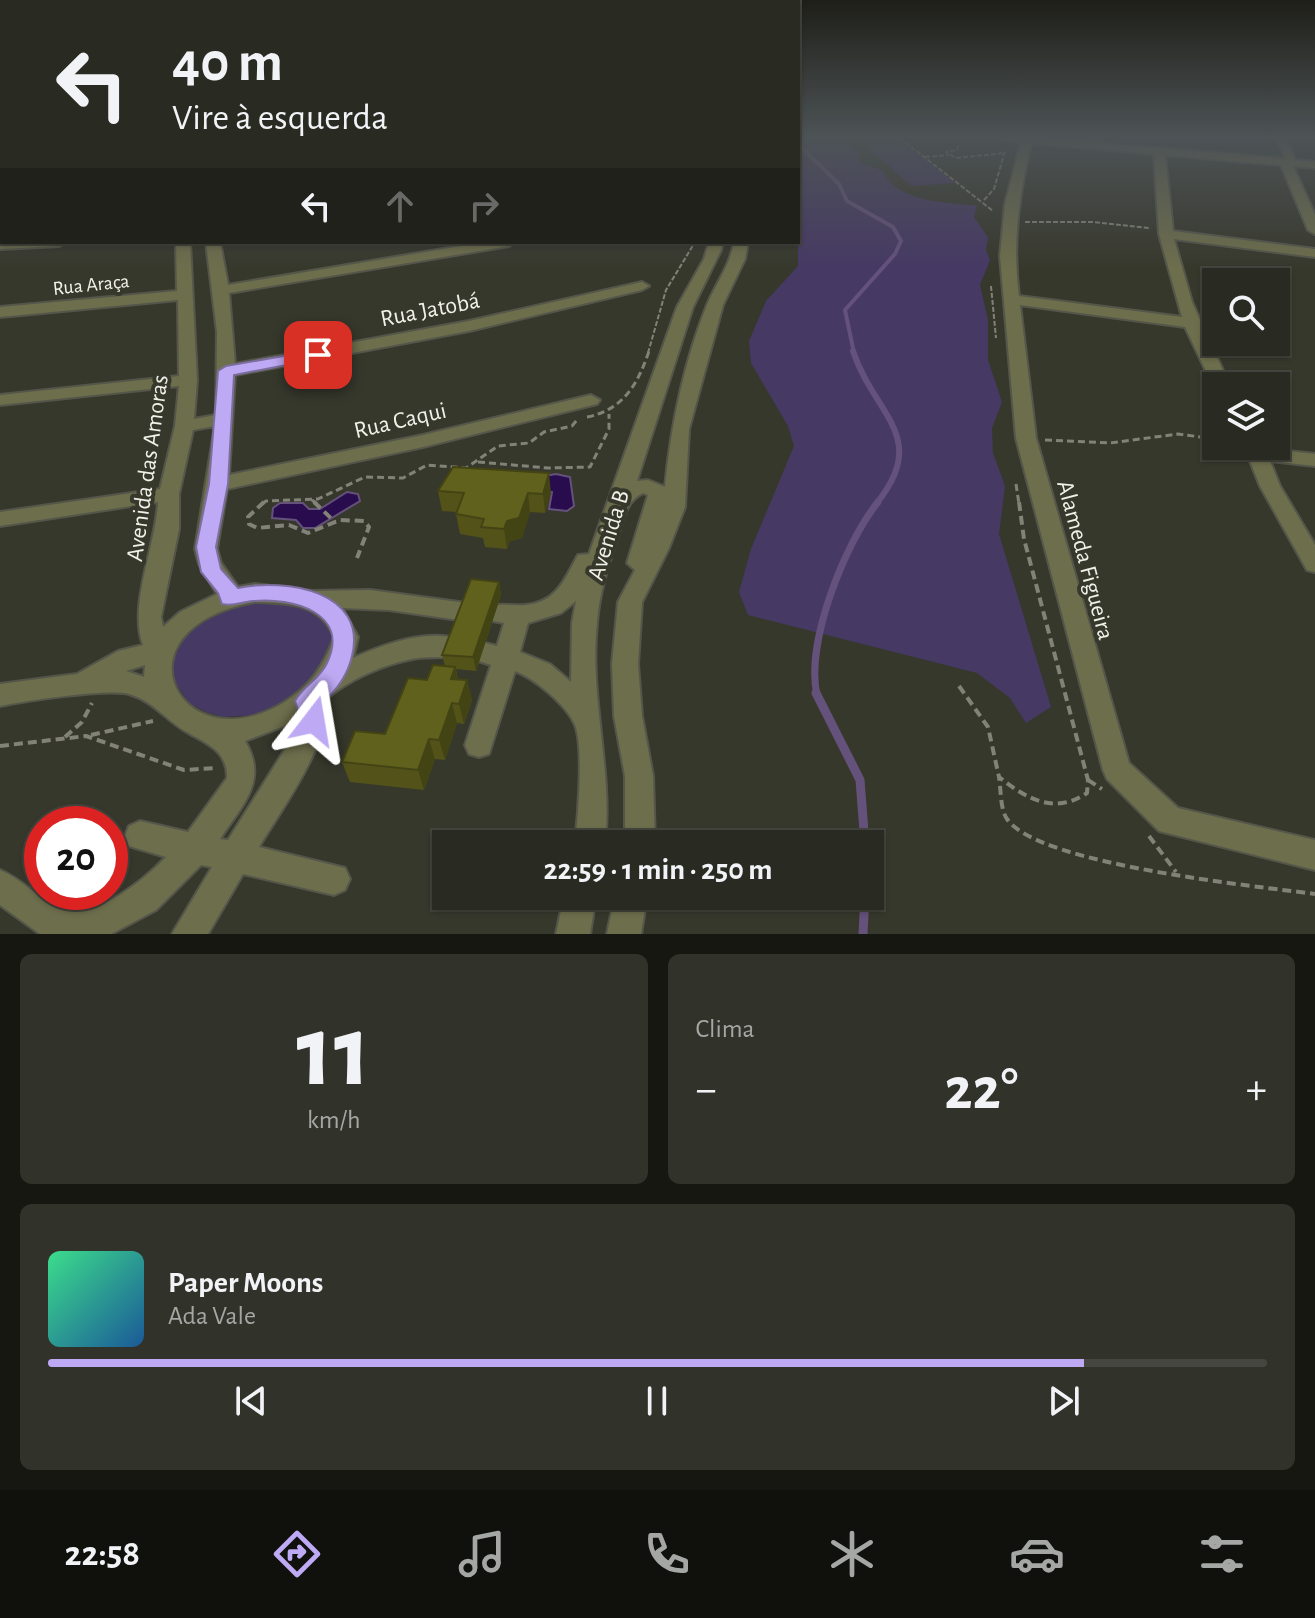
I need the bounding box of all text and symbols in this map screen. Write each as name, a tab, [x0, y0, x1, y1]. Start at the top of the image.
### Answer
icon: left	[40, 32, 144, 136]
text: 40 m	[172, 35, 283, 91]
text: Vire à esquerda	[172, 100, 388, 136]
icon: left	[294, 184, 338, 228]
icon: ahead	[378, 184, 422, 228]
icon: right	[462, 184, 506, 228]
map controls	[1202, 268, 1290, 460]
button: search	[1202, 268, 1290, 356]
street label: Rua Araça	[52, 271, 130, 299]
street label: Rua Jatobá	[378, 289, 482, 331]
pin	[284, 321, 352, 389]
icon: arrive	[296, 333, 340, 377]
button: layers	[1202, 372, 1290, 460]
street label: Avenida das Amoras	[123, 373, 173, 563]
street label: Rua Caqui	[352, 399, 449, 443]
street label: Alameda Figueira	[1052, 478, 1118, 643]
street label: Avenida B	[584, 487, 634, 583]
position arrow	[272, 679, 356, 763]
speed limit sign: 20	[24, 806, 128, 910]
text: 22:59 · 1 min · 250 m	[543, 855, 773, 885]
text: 11	[296, 1001, 371, 1105]
text: Clima	[696, 1016, 755, 1042]
text: 22°	[944, 1060, 1018, 1120]
text: −	[696, 1068, 717, 1112]
text: +	[1246, 1068, 1267, 1112]
text: km/h	[307, 1107, 361, 1133]
text: Paper Moons	[168, 1268, 323, 1298]
text: Ada Vale	[168, 1303, 256, 1329]
icon: previous	[229, 1379, 273, 1423]
icon: pause	[635, 1379, 679, 1423]
icon: next	[1042, 1379, 1086, 1423]
icon: directions	[269, 1526, 325, 1582]
icon: music	[454, 1526, 510, 1582]
icon: phone	[639, 1526, 695, 1582]
icon: climate	[824, 1526, 880, 1582]
icon: car	[1009, 1526, 1065, 1582]
icon: filters	[1194, 1526, 1250, 1582]
text: 22:58	[65, 1536, 140, 1572]

